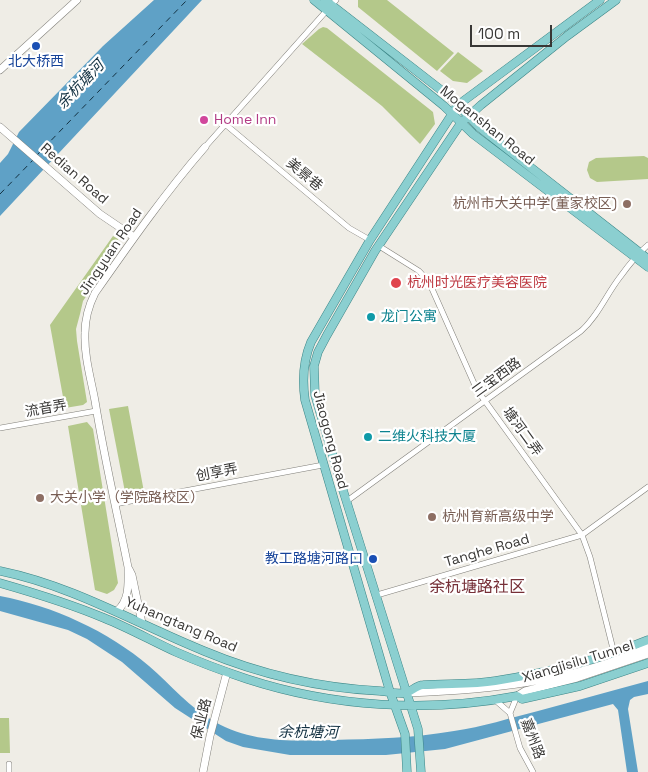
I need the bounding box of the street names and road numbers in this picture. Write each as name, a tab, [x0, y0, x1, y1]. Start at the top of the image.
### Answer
street label: Moganshan Road	[436, 83, 538, 169]
street label: Redian Road	[37, 140, 111, 208]
street label: 美景巷	[283, 155, 325, 195]
street label: Jingyuan Road	[76, 205, 146, 299]
street label: 三宝西路	[469, 355, 525, 401]
street label: Jiaogong Road	[309, 389, 351, 491]
street label: 流音弄	[24, 397, 68, 421]
street label: 塘河二弄	[499, 404, 545, 460]
street label: 创享弄	[195, 461, 239, 485]
street label: Tanghe Road	[443, 531, 531, 571]
street label: Yuhangtang Road	[122, 594, 240, 656]
street label: Xiangjisilu Tunnel	[520, 637, 636, 687]
street label: 保业路	[189, 697, 215, 741]
street label: 嘉州路	[517, 716, 547, 762]

